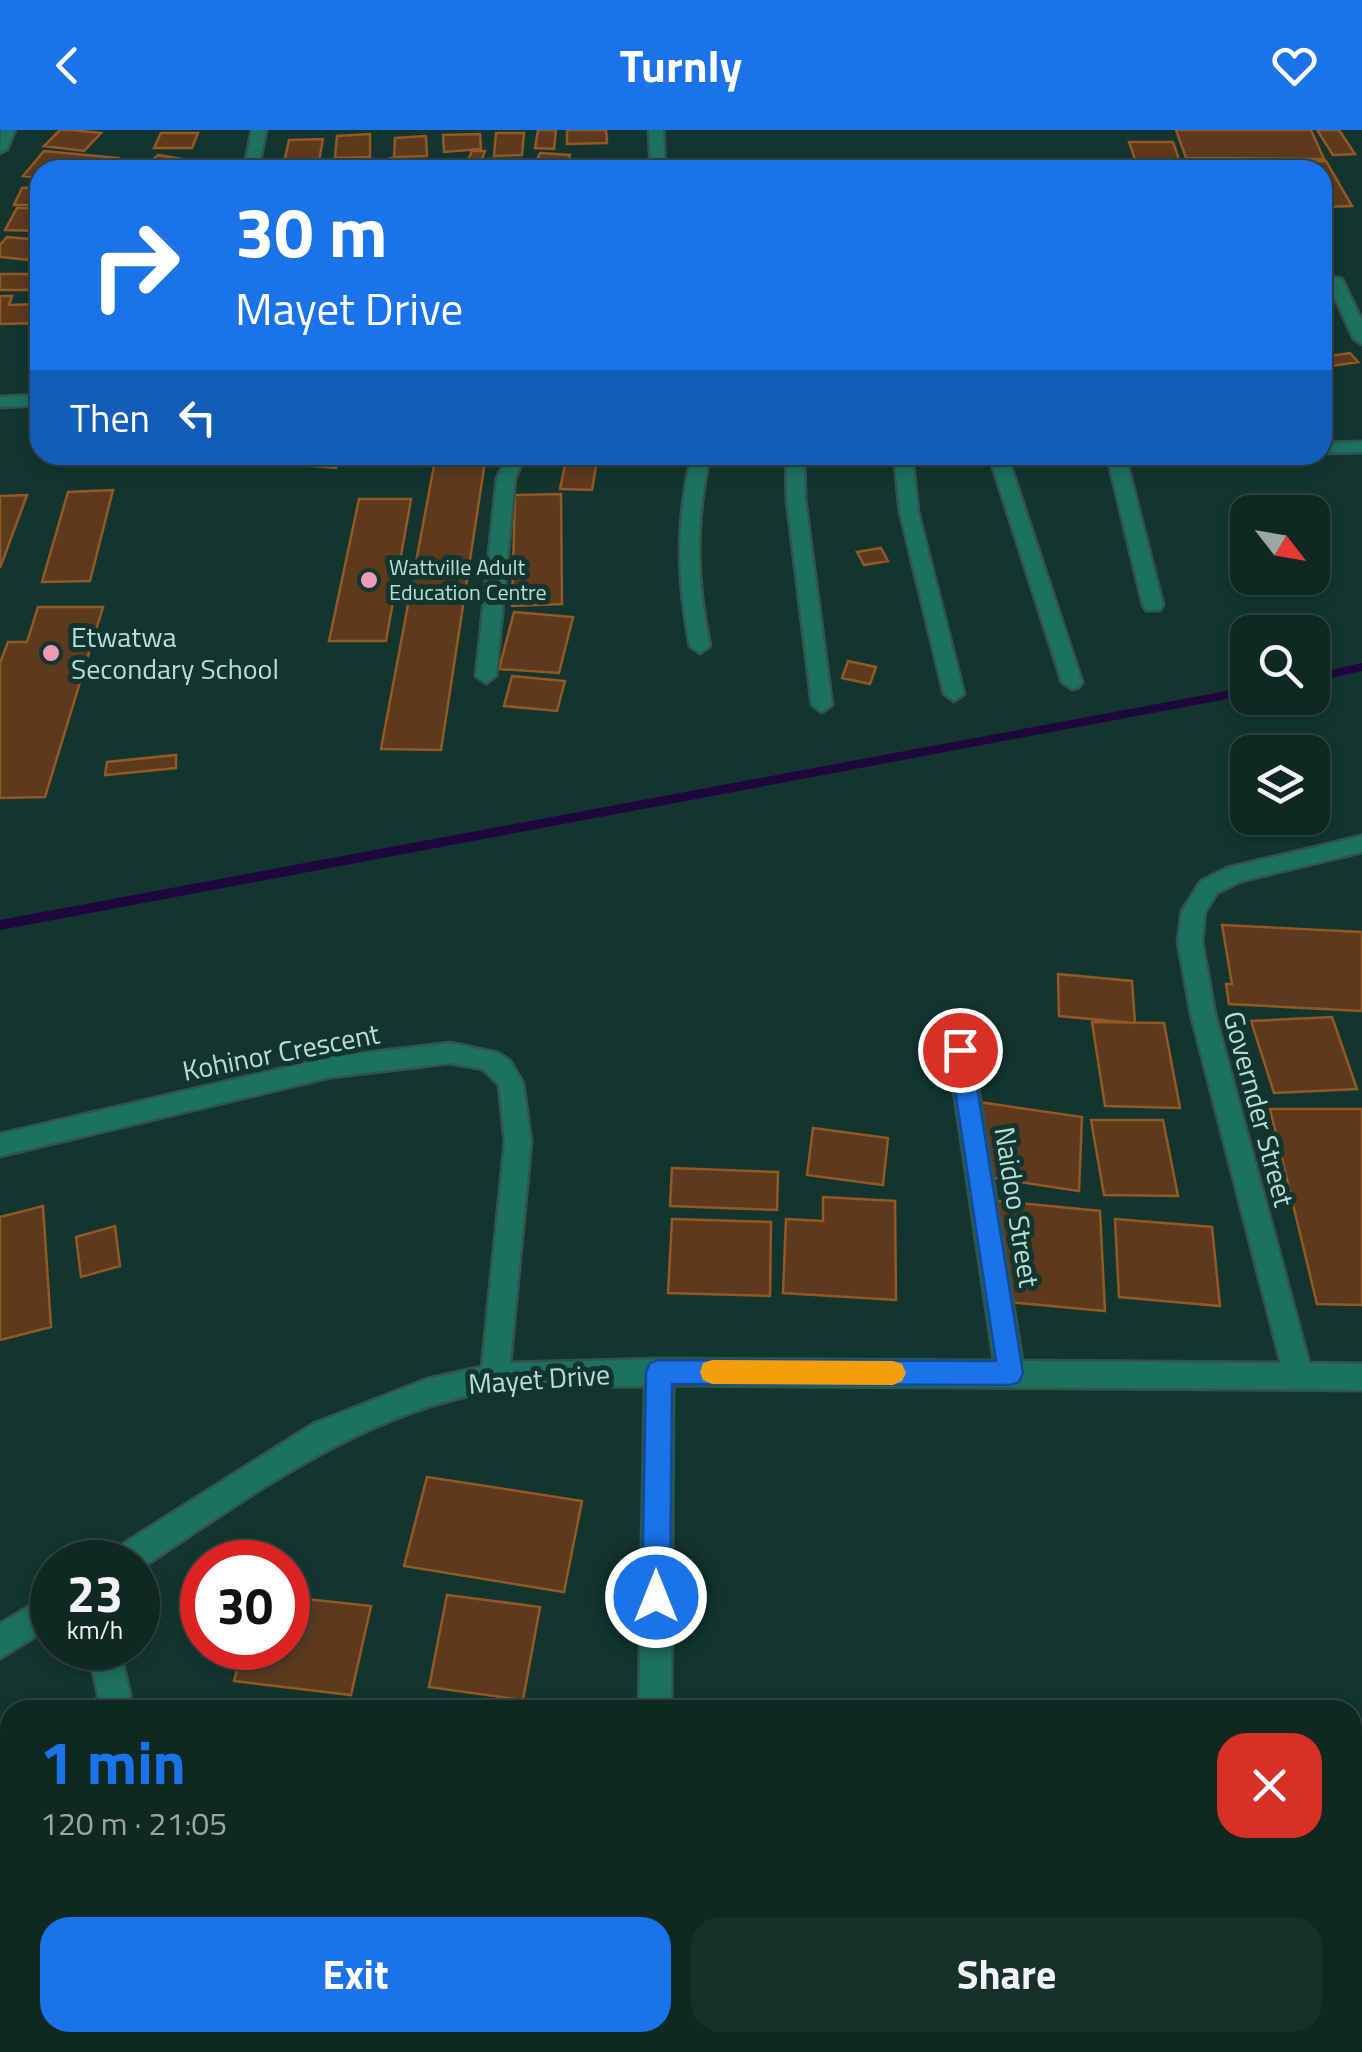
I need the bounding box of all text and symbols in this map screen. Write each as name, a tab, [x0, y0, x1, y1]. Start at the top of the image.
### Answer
text: Turnly	[620, 31, 742, 99]
icon: back	[40, 38, 95, 93]
icon: heart	[1267, 38, 1322, 93]
text: 30 m	[235, 178, 388, 284]
icon: right	[70, 200, 200, 330]
text: Mayet Drive	[235, 274, 463, 342]
text: Then	[70, 389, 150, 447]
icon: left	[170, 390, 225, 445]
north arrow	[1230, 495, 1330, 595]
map controls	[1230, 495, 1330, 835]
place label: Wattville Adult Education Centre	[389, 550, 547, 609]
marker: Wattville Adult Education Centre	[358, 569, 380, 591]
place label: Etwatwa Secondary School	[71, 615, 279, 690]
button: search	[1230, 615, 1330, 715]
marker: Etwatwa Secondary School	[40, 642, 62, 664]
button: layers	[1230, 735, 1330, 835]
street label: Governder Street	[1213, 1006, 1306, 1212]
pin	[918, 1008, 1003, 1093]
street label: Kohinor Crescent	[179, 1011, 383, 1092]
icon: arrive	[933, 1023, 988, 1078]
street label: Naidoo Street	[984, 1124, 1051, 1290]
street label: Mayet Drive	[467, 1352, 611, 1405]
speed limit sign: 30	[180, 1540, 310, 1670]
position arrow	[604, 1545, 708, 1649]
text: 23	[67, 1555, 123, 1631]
text: km/h	[67, 1611, 123, 1649]
text: 1 min	[40, 1716, 186, 1807]
button: close	[1217, 1733, 1322, 1838]
text: 120 m · 21:05	[40, 1799, 227, 1847]
button: Exit	[40, 1917, 671, 2032]
button: Share	[691, 1917, 1322, 2032]

